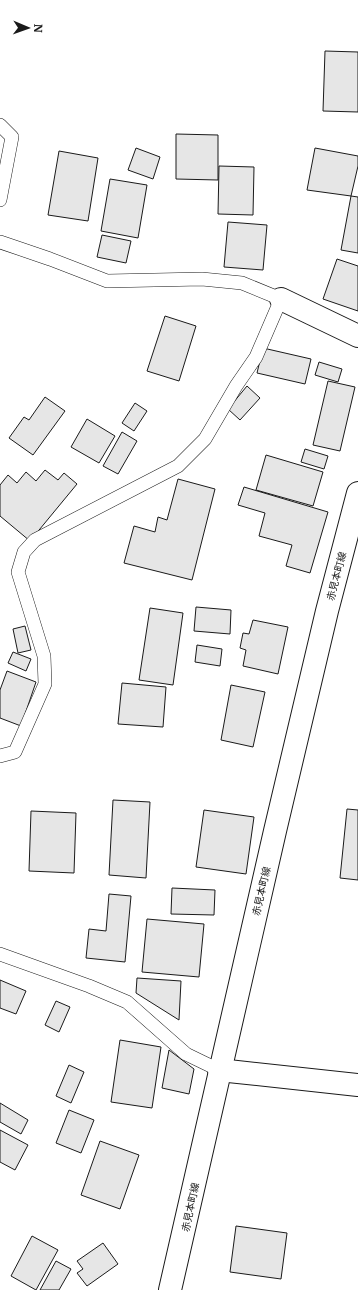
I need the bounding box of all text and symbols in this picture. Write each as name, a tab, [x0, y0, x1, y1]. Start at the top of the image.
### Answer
north arrow	[8, 8, 48, 48]
text: N	[31, 24, 45, 33]
street label: 赤見本町線	[324, 550, 349, 602]
street label: 赤見本町線	[250, 865, 273, 917]
street label: 赤見本町線	[179, 1181, 202, 1233]

